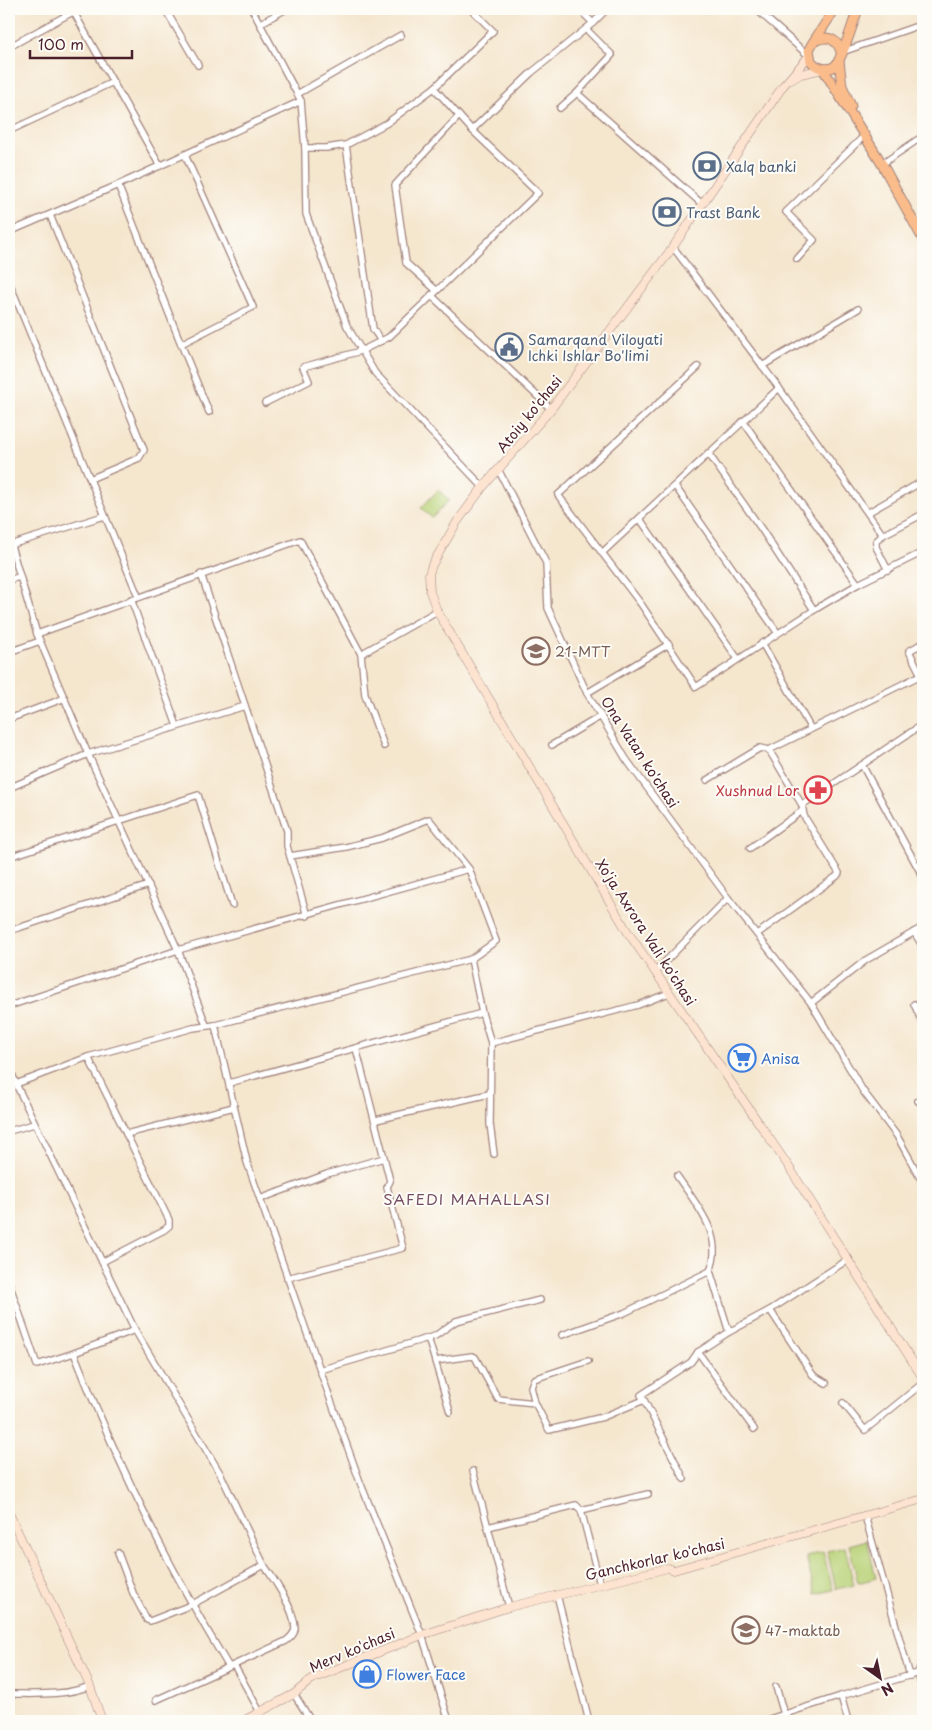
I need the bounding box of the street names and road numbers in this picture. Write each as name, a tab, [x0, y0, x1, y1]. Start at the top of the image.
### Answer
street label: Atoiy ko'chasi	[491, 371, 567, 457]
street label: Ona Vatan ko'chasi	[596, 692, 684, 812]
street label: Xo'ja Axrora Vali ko'chasi	[591, 854, 701, 1010]
street label: Ganchkorlar ko'chasi	[583, 1533, 727, 1585]
street label: Merv ko'chasi	[306, 1623, 398, 1677]

